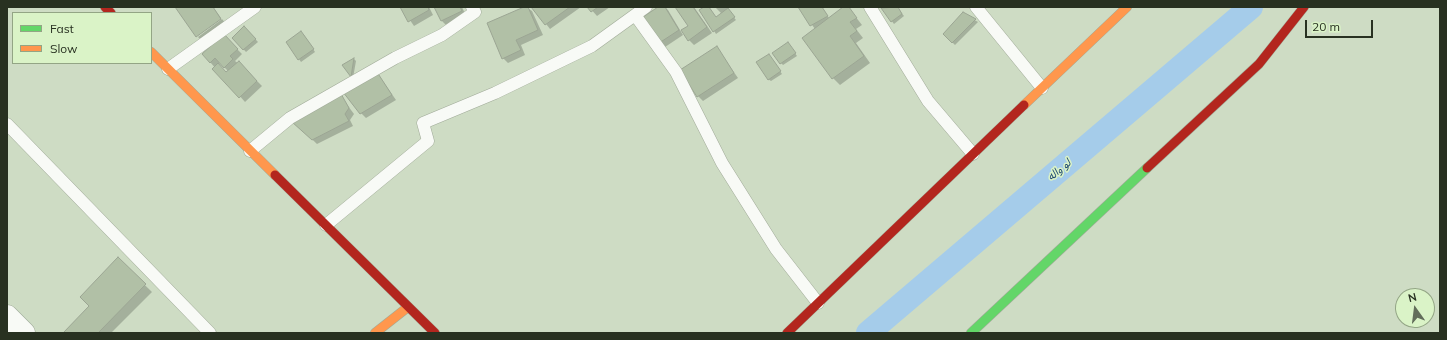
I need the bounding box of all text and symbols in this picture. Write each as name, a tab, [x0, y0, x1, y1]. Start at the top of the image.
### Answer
legend	[12, 12, 152, 64]
scale bar	[1307, 12, 1375, 38]
text: 20 m	[1312, 19, 1340, 34]
text: Fast	[50, 21, 74, 36]
text: Slow	[50, 41, 78, 56]
water label: لو واله	[1045, 156, 1073, 184]
north arrow	[1395, 288, 1435, 328]
text: N	[1407, 290, 1418, 305]

